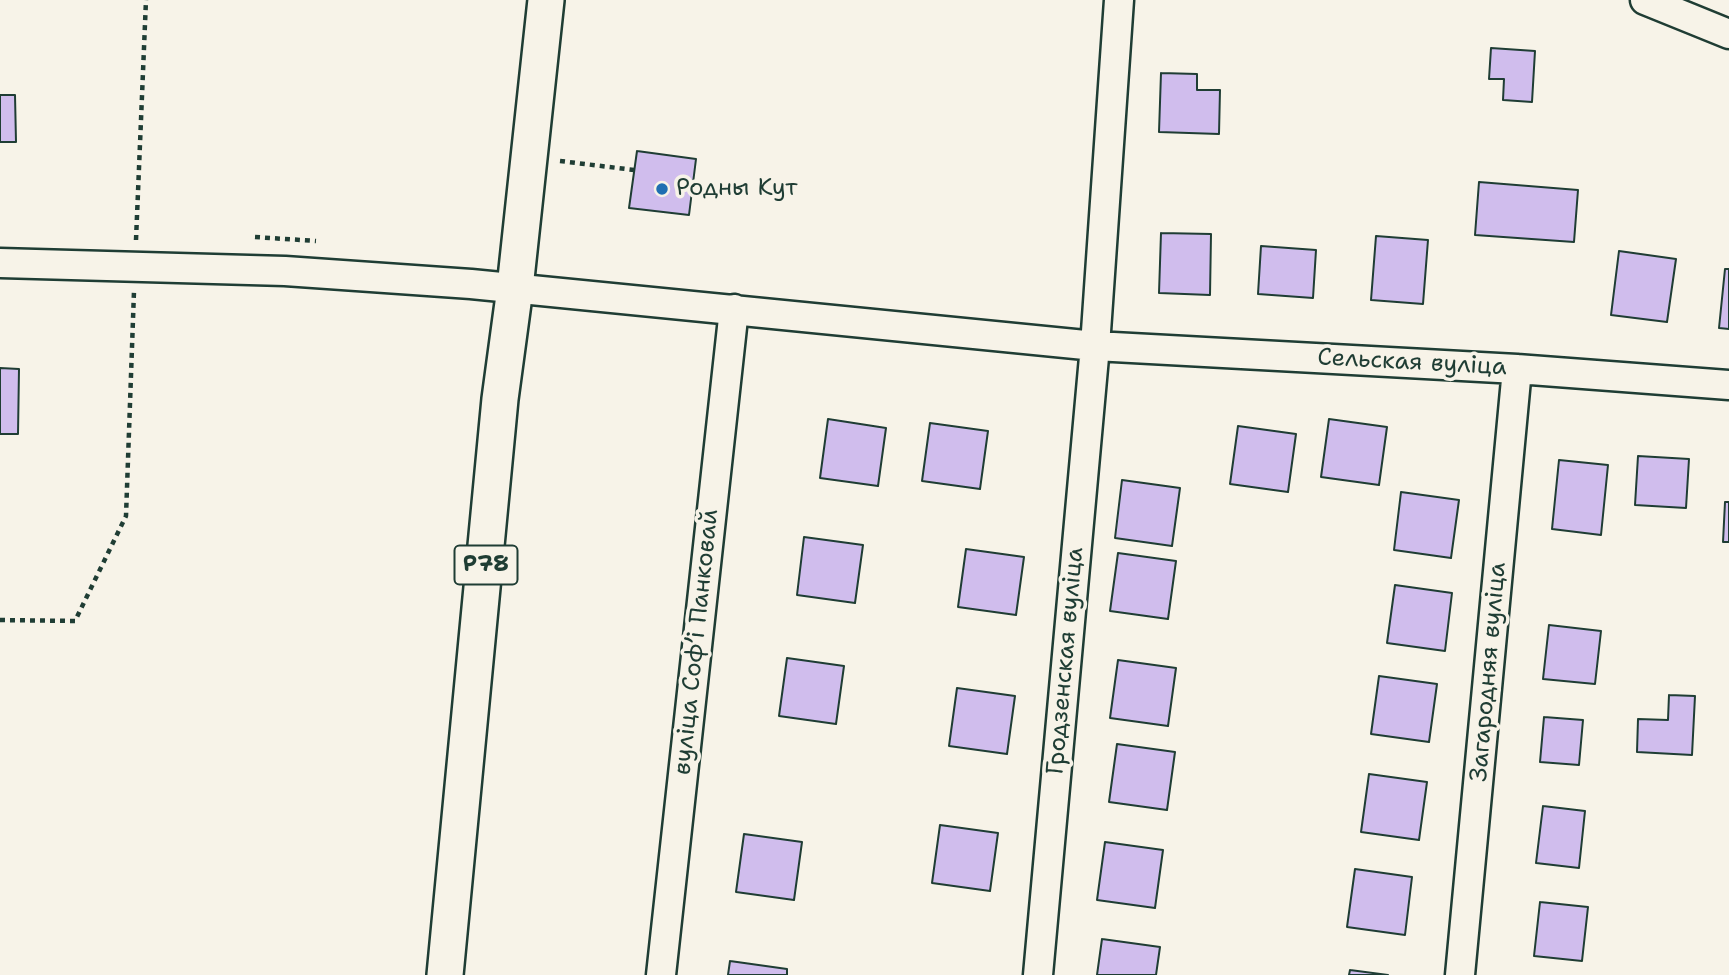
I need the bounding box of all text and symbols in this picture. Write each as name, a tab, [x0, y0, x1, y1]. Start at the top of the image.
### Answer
place label: Родны Кут	[676, 175, 798, 203]
marker: Родны Кут	[654, 181, 670, 197]
street label: Сельская вуліца	[1317, 344, 1507, 382]
street label: вуліца Софʼі Панковай	[669, 508, 725, 776]
road number: Р78	[454, 545, 518, 584]
street label: Гродзенская вуліца	[1042, 546, 1090, 776]
street label: Загародняя вуліца	[1465, 561, 1513, 783]

